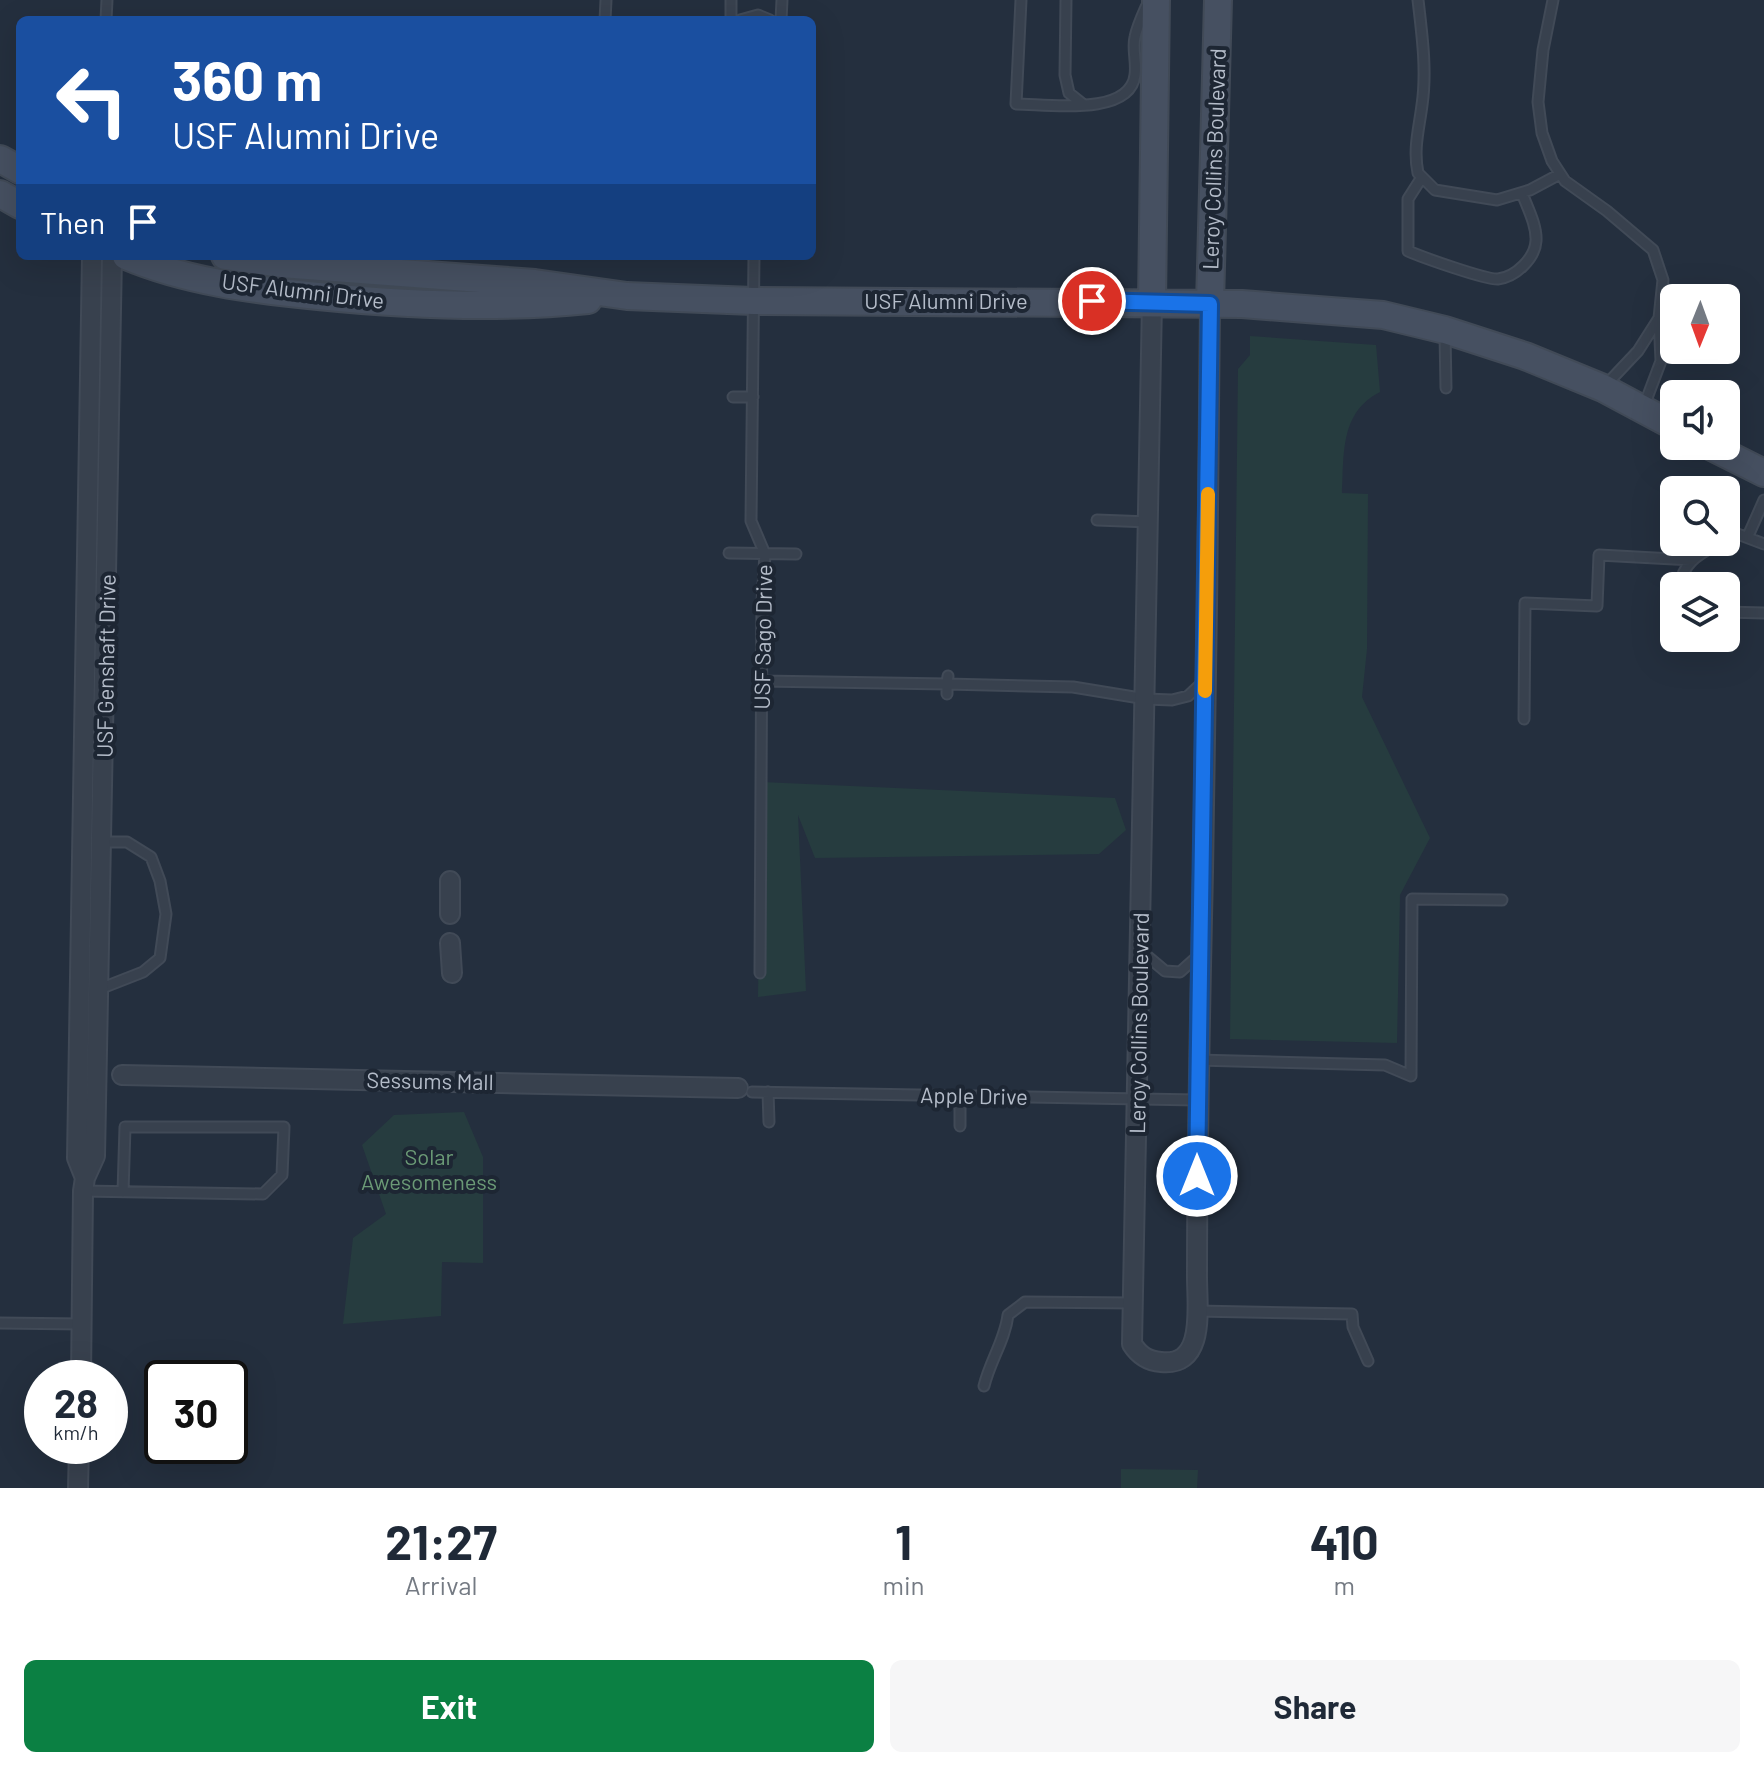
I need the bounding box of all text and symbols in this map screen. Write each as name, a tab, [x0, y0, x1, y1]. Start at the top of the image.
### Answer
text: 360 m	[172, 45, 322, 112]
icon: left	[40, 48, 144, 152]
street label: Leroy Collins Boulevard	[1196, 48, 1230, 270]
text: USF Alumni Drive	[172, 113, 439, 156]
icon: arrive	[121, 200, 165, 244]
text: Then	[40, 204, 105, 240]
street label: USF Alumni Drive	[220, 267, 386, 313]
pin	[1058, 267, 1126, 335]
icon: arrive	[1070, 279, 1114, 323]
north arrow	[1660, 284, 1740, 364]
map controls	[1660, 284, 1740, 652]
street label: USF Alumni Drive	[864, 287, 1028, 313]
button: sound	[1660, 380, 1740, 460]
button: search	[1660, 476, 1740, 556]
street label: USF Sago Drive	[748, 564, 776, 710]
button: layers	[1660, 572, 1740, 652]
street label: USF Genshaft Drive	[90, 574, 120, 758]
street label: Leroy Collins Boulevard	[1123, 912, 1153, 1134]
street label: Sessums Mall	[366, 1066, 494, 1094]
street label: Apple Drive	[920, 1081, 1028, 1109]
position arrow	[1155, 1134, 1239, 1218]
park label: Solar Awesomeness	[361, 1143, 497, 1194]
speed limit sign: 30	[144, 1360, 248, 1464]
text: 28	[54, 1378, 98, 1426]
text: km/h	[53, 1420, 99, 1444]
text: 21:27	[385, 1512, 497, 1570]
text: 1	[895, 1512, 912, 1570]
text: 410	[1310, 1512, 1379, 1570]
text: Arrival	[405, 1569, 478, 1600]
text: min	[882, 1569, 925, 1600]
text: m	[1333, 1569, 1355, 1600]
button: Exit	[24, 1660, 874, 1752]
button: Share	[890, 1660, 1740, 1752]

